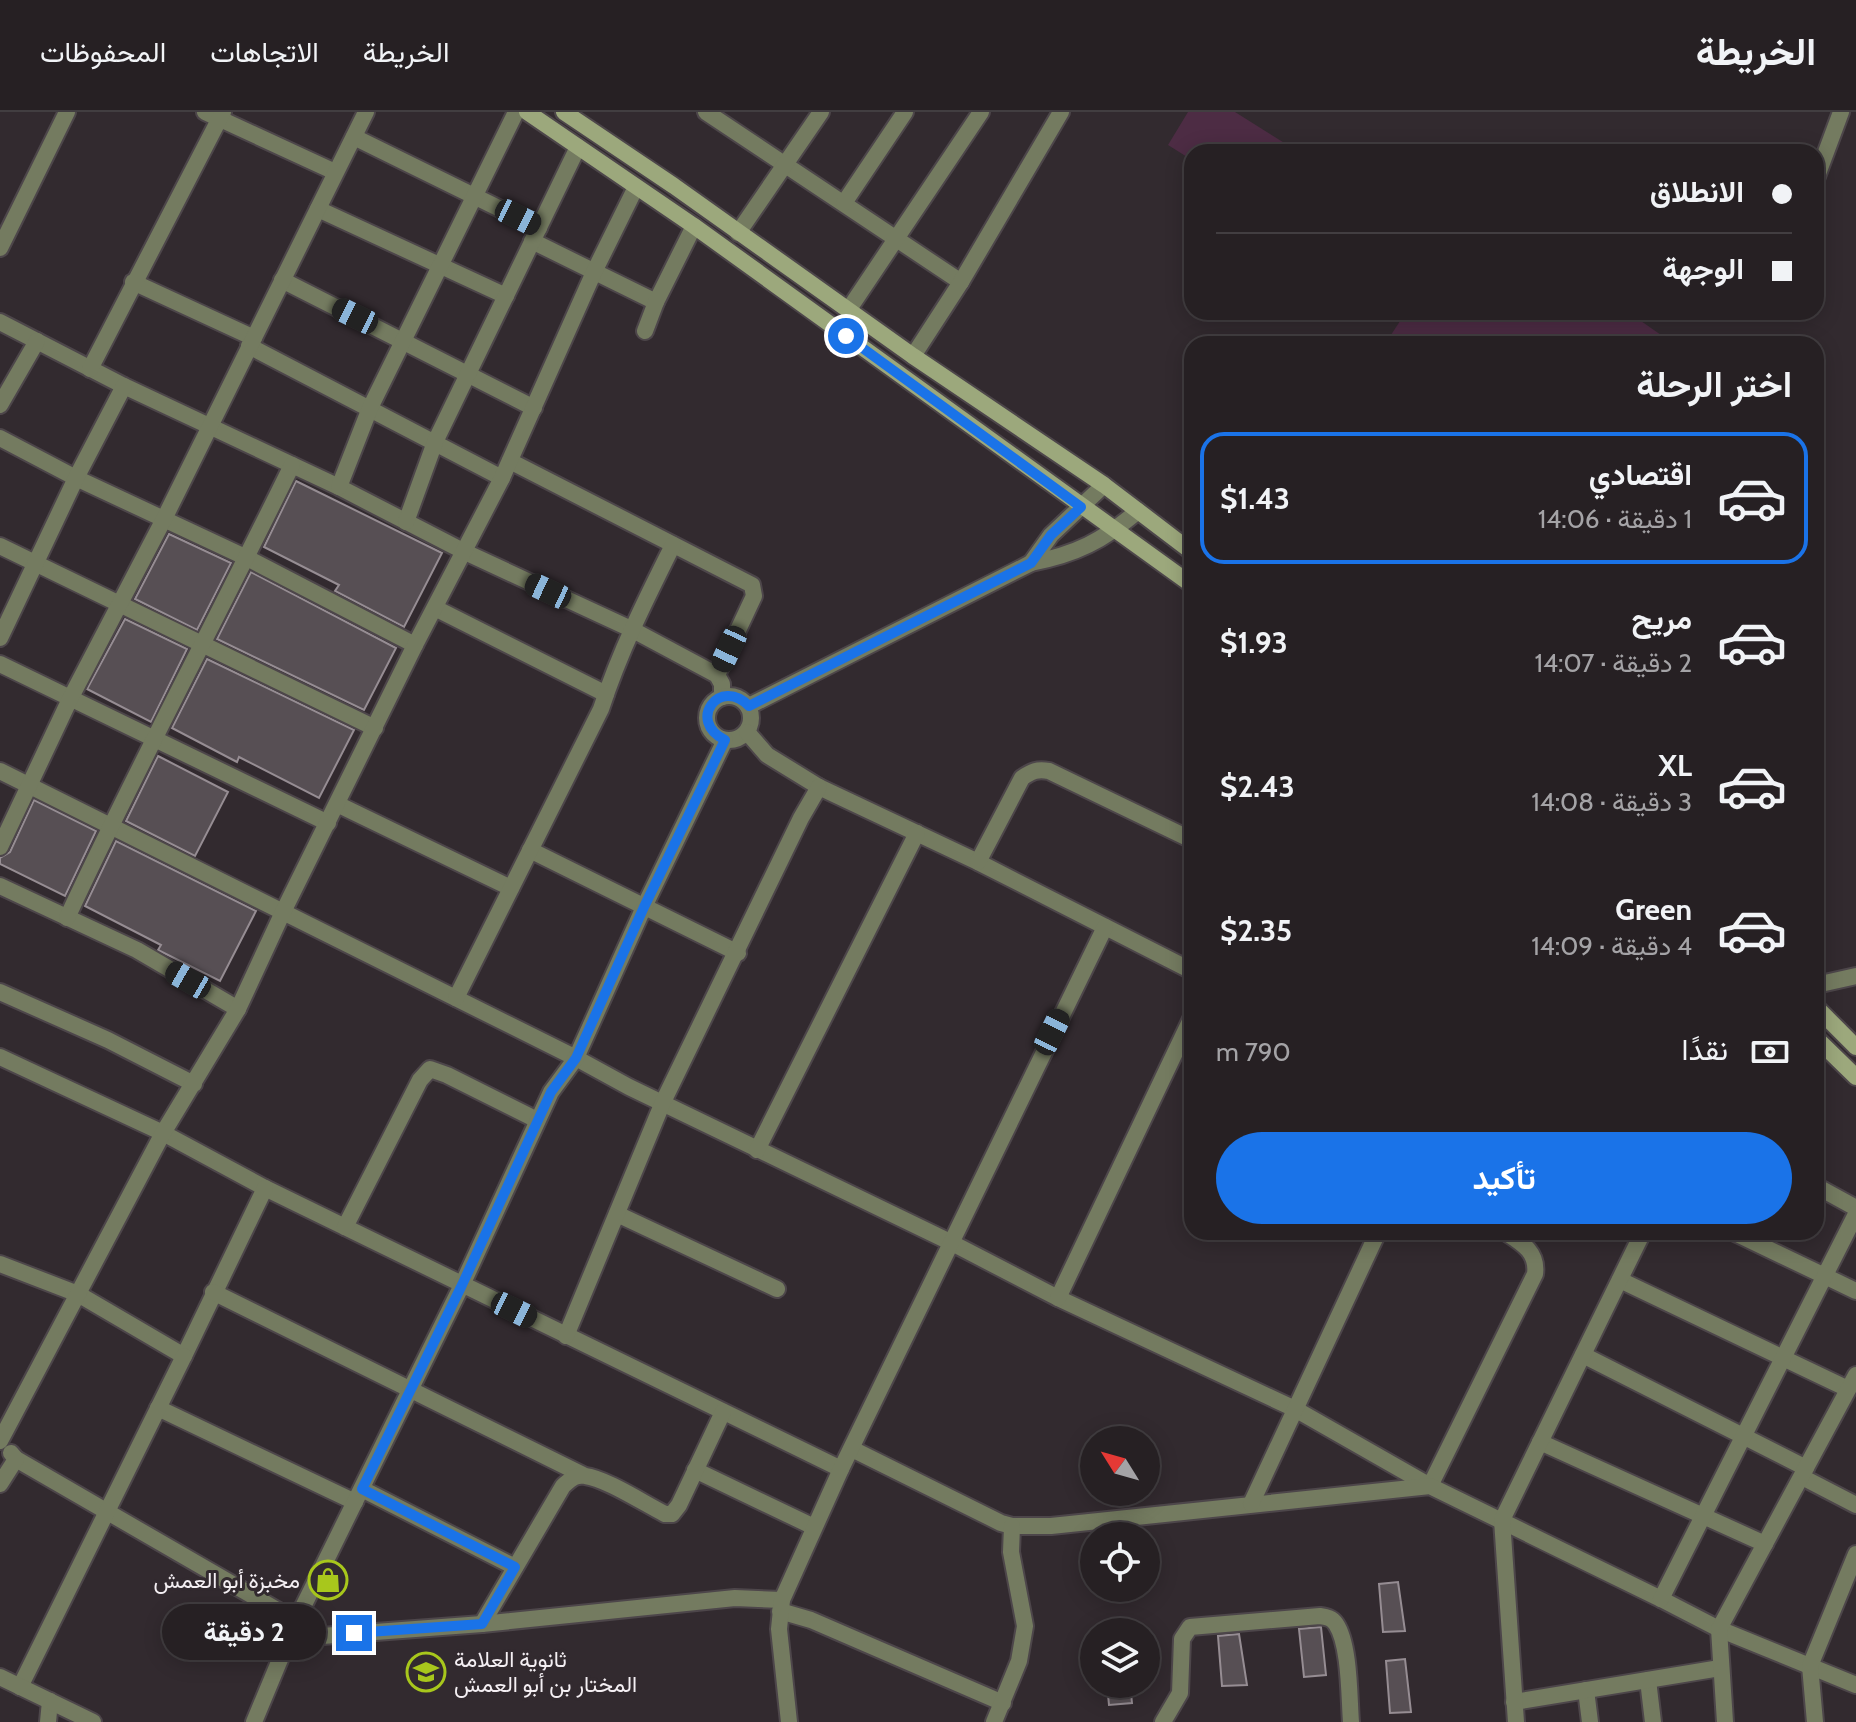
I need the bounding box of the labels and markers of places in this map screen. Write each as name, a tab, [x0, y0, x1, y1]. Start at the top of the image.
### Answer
shop icon: مخبزة أبو العمش	[307, 1559, 349, 1601]
place label: مخبزة أبو العمش	[153, 1567, 300, 1594]
place label: ثانوية العلامة المختار بن أبو العمش	[454, 1646, 637, 1698]
school or university icon: ثانوية العلامة المختار بن أبو العمش	[405, 1651, 447, 1693]

